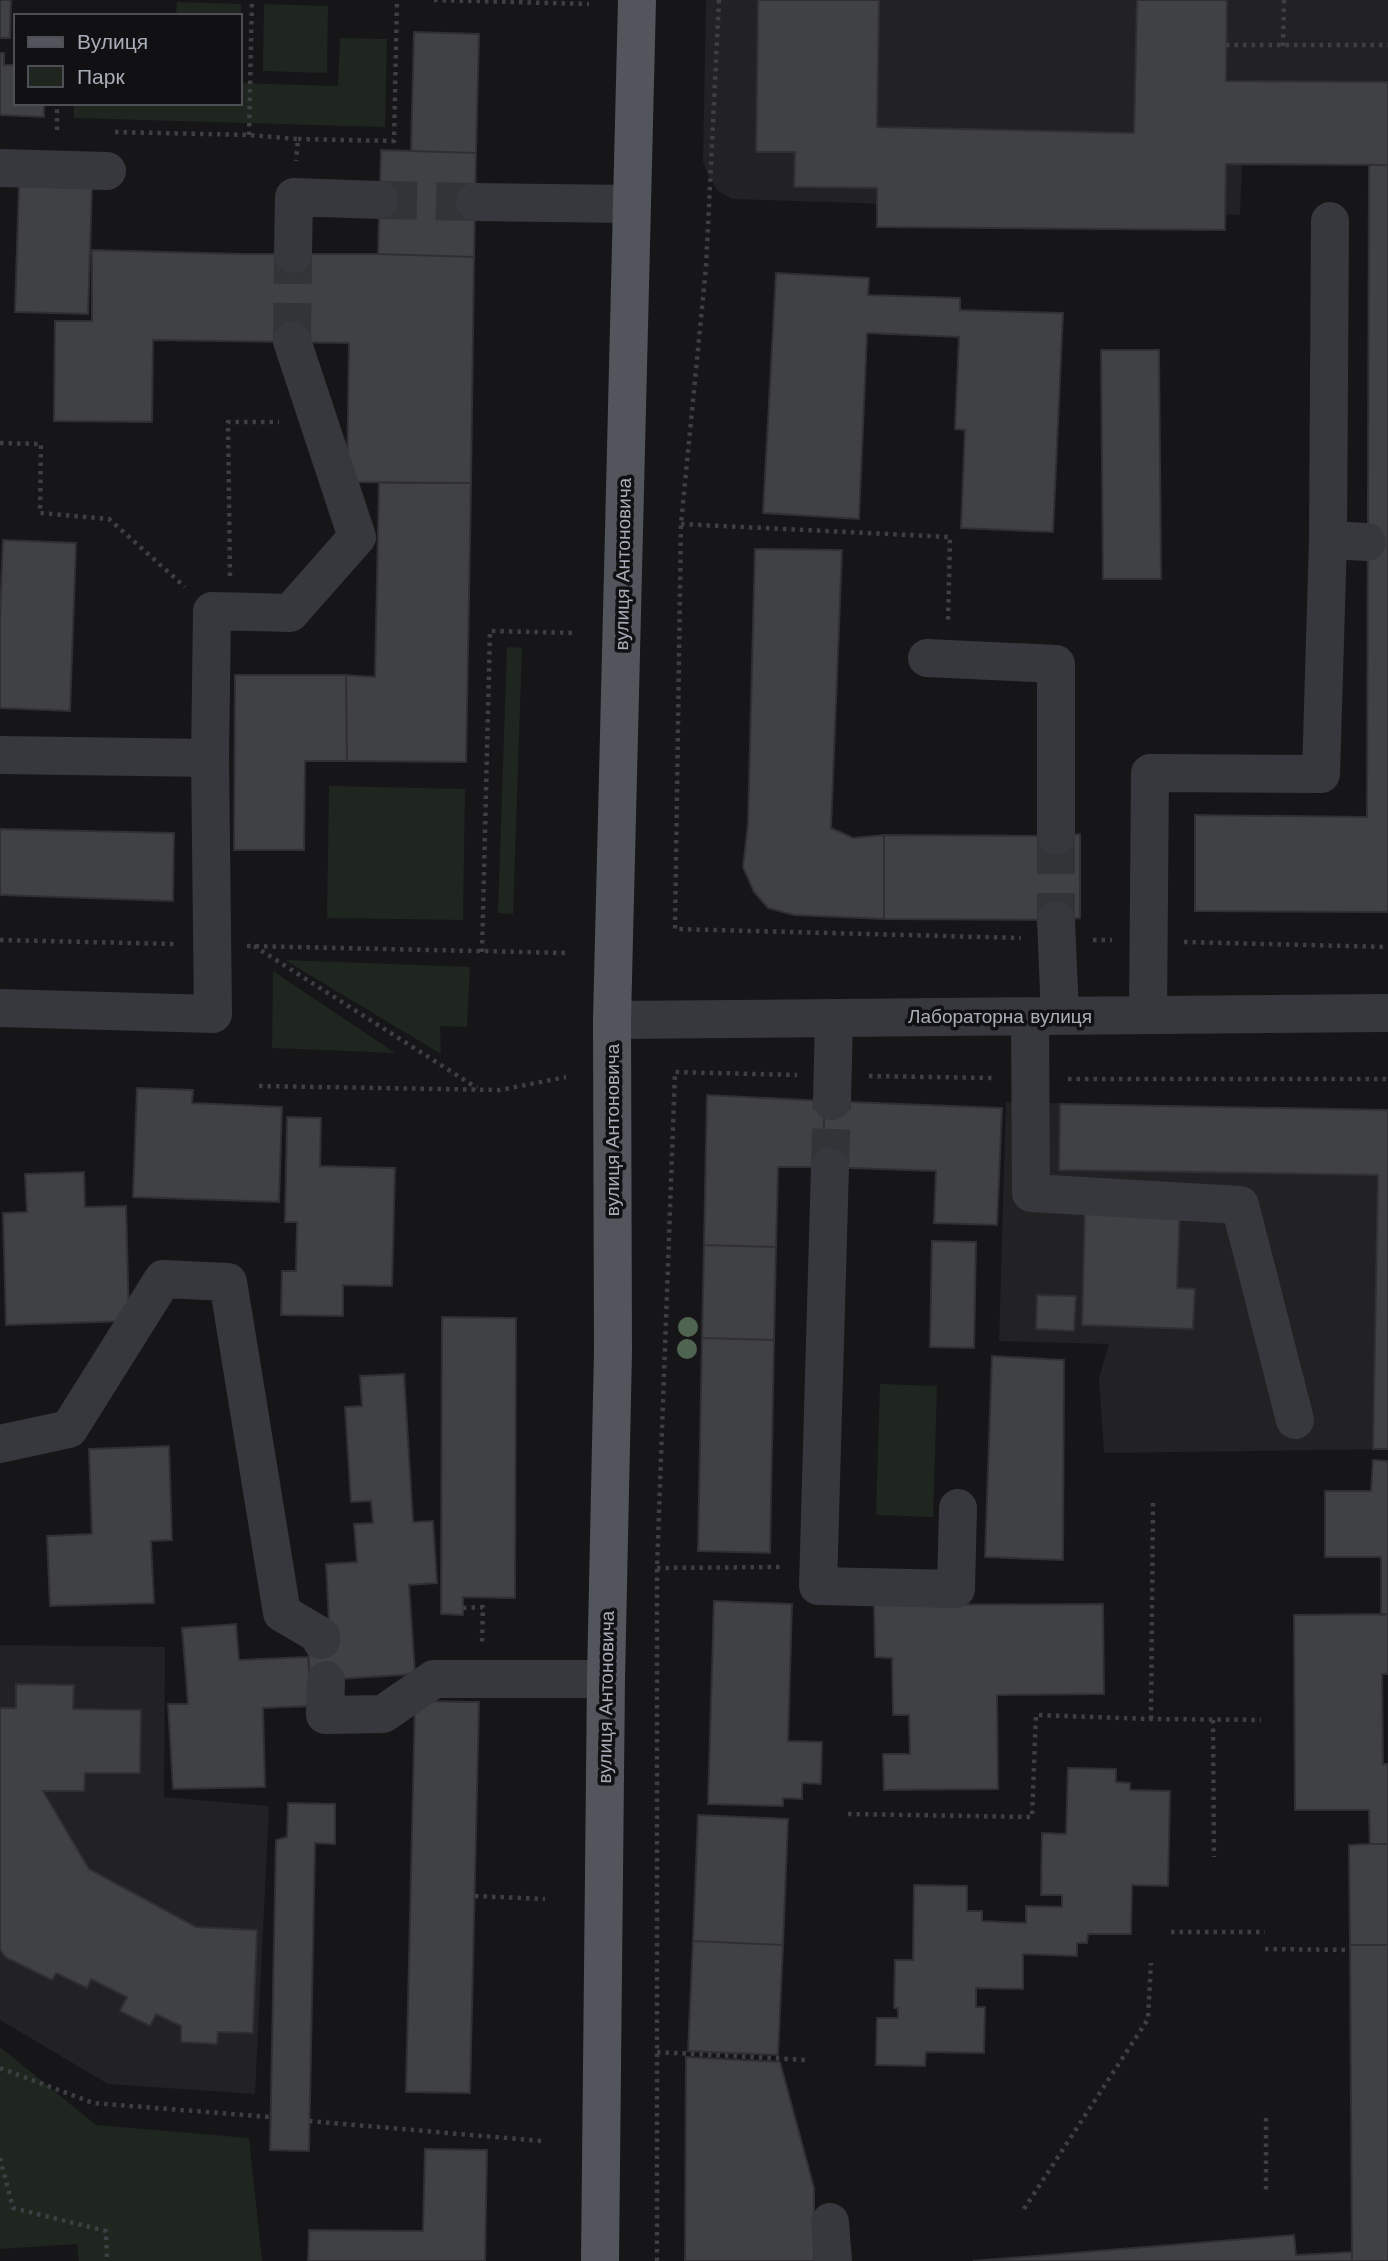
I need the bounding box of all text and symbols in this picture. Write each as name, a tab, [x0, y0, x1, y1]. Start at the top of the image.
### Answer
legend	[14, 14, 242, 105]
text: Вулиця	[77, 29, 148, 54]
text: Парк	[77, 64, 125, 89]
street label: вулиця Антоновича	[610, 477, 636, 650]
street label: Лабораторна вулиця	[908, 1005, 1092, 1028]
street label: вулиця Антоновича	[601, 1043, 624, 1216]
street label: вулиця Антоновича	[593, 1610, 619, 1783]

